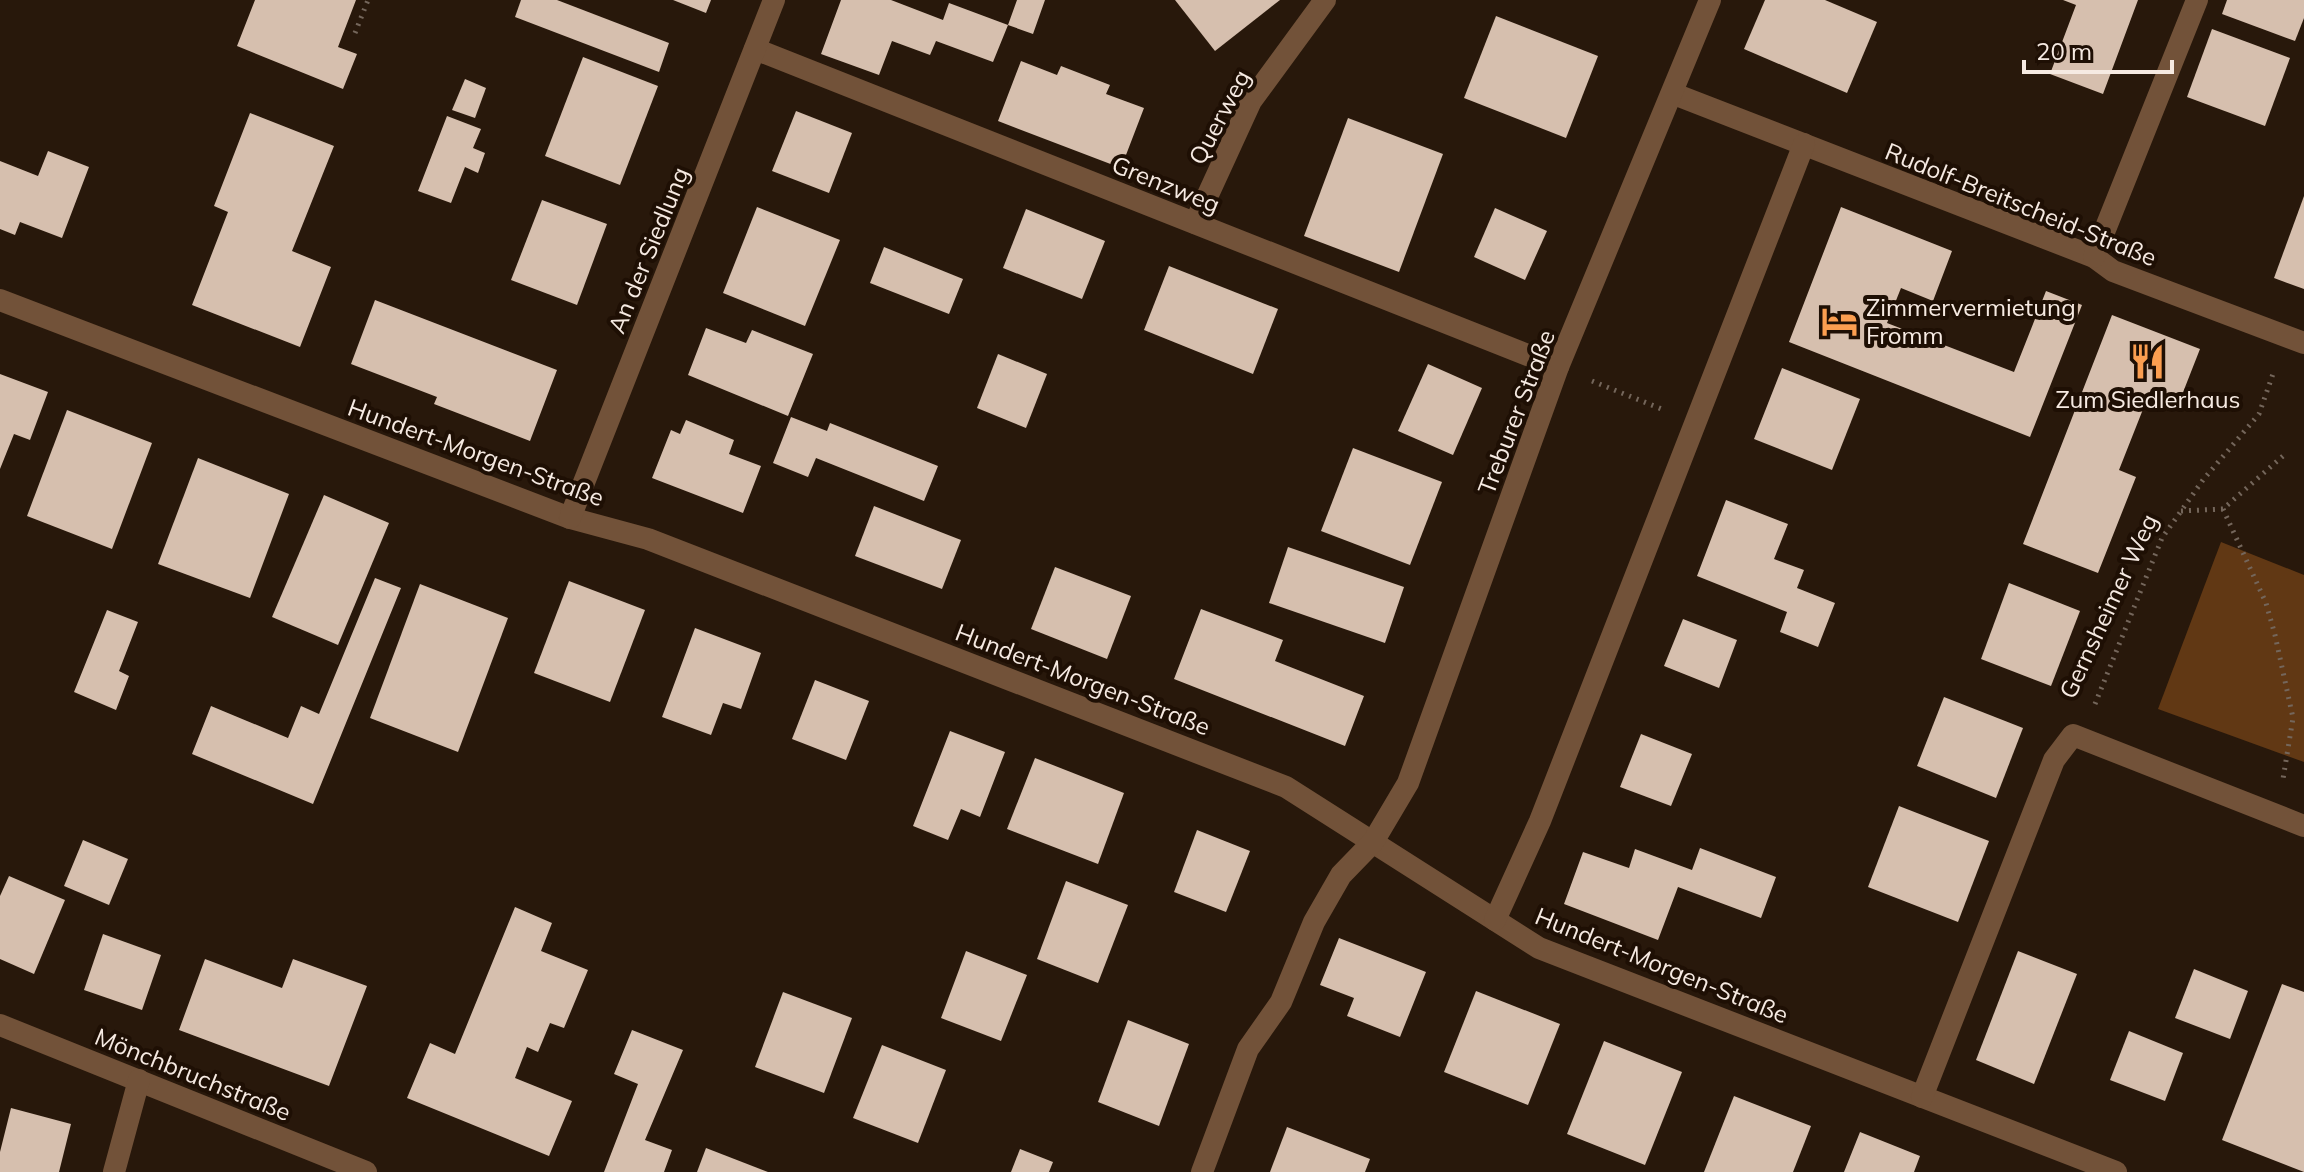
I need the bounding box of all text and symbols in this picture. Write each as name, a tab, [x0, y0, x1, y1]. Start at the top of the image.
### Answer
scale bar	[2024, 24, 2172, 74]
text: 20 m	[2036, 36, 2092, 66]
street label: Querweg	[1182, 64, 1256, 170]
street label: Rudolf-Breitscheid-Straße	[1881, 136, 2161, 272]
street label: Grenzweg	[1108, 149, 1224, 219]
street label: An der Siedlung	[601, 162, 695, 338]
place label: Zimmervermietung Fromm	[1866, 292, 2076, 350]
hotel icon: Zimmervermietung Fromm	[1821, 302, 1859, 340]
street label: Treburer Straße	[1471, 326, 1561, 498]
restaurant icon: Zum Siedlerhaus	[2129, 343, 2167, 381]
place label: Zum Siedlerhaus	[2055, 384, 2241, 414]
street label: Hundert-Morgen-Straße	[344, 392, 608, 512]
street label: Gernsheimer Weg	[2052, 509, 2164, 703]
street label: Hundert-Morgen-Straße	[951, 617, 1215, 741]
street label: Hundert-Morgen-Straße	[1531, 900, 1793, 1030]
street label: Mönchbruchstraße	[91, 1021, 295, 1127]

